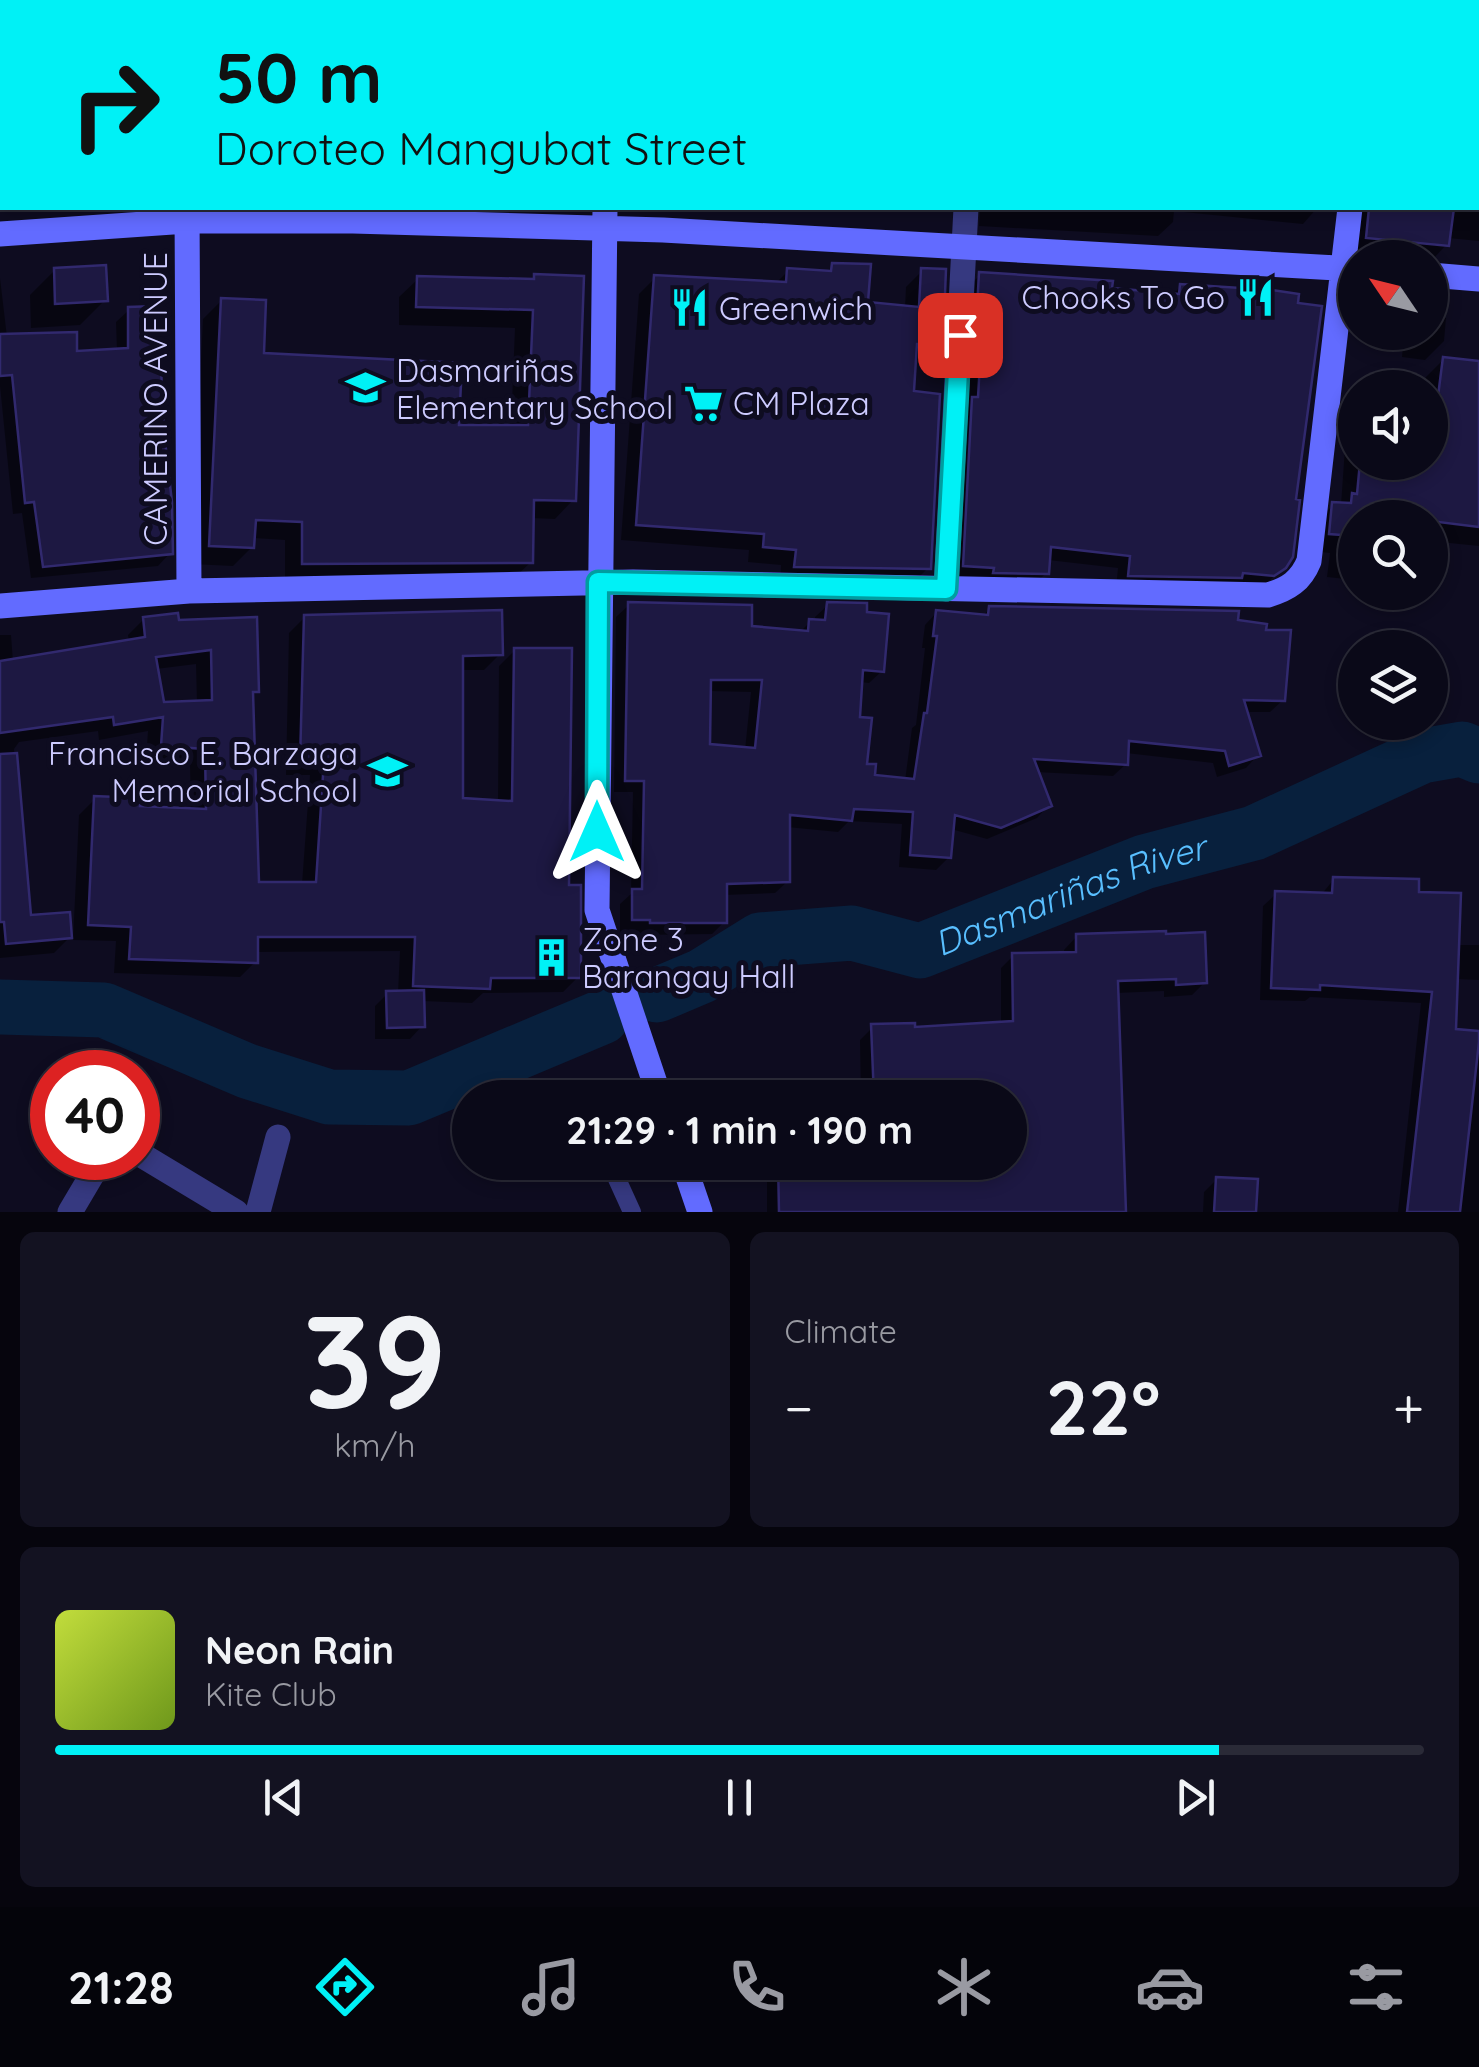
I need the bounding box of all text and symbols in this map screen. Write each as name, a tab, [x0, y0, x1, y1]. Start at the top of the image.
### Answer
text: 50 m	[215, 33, 382, 121]
icon: right	[50, 40, 180, 170]
text: Doroteo Mangubat Street	[215, 120, 747, 176]
north arrow	[1338, 240, 1448, 350]
map controls	[1338, 240, 1448, 740]
street label: CAMERINO AVENUE	[135, 252, 175, 546]
restaurant icon: Chooks To Go	[1234, 276, 1276, 318]
place label: Chooks To Go	[1021, 277, 1225, 317]
restaurant icon: Greenwich	[668, 287, 710, 329]
place label: Greenwich	[719, 288, 873, 328]
pin	[918, 293, 1003, 378]
icon: arrive	[933, 308, 988, 363]
place label: Dasmariñas Elementary School	[396, 350, 673, 427]
school or university icon: Dasmariñas Elementary School	[345, 367, 387, 409]
button: sound	[1338, 370, 1448, 480]
supermarket icon: CM Plaza	[682, 382, 724, 424]
place label: CM Plaza	[733, 383, 870, 423]
button: search	[1338, 500, 1448, 610]
button: layers	[1338, 630, 1448, 740]
place label: Francisco E. Barzaga Memorial School	[48, 733, 358, 810]
school or university icon: Francisco E. Barzaga Memorial School	[367, 750, 409, 792]
position arrow	[545, 780, 649, 884]
water label: Dasmariñas River	[928, 824, 1215, 965]
place label: Zone 3 Barangay Hall	[582, 919, 795, 996]
building icon: Zone 3 Barangay Hall	[531, 936, 573, 978]
speed limit sign: 40	[30, 1050, 160, 1180]
text: 21:29 · 1 min · 190 m	[566, 1106, 913, 1154]
text: 39	[303, 1278, 447, 1441]
text: Climate	[785, 1311, 897, 1351]
text: 22°	[1046, 1360, 1160, 1454]
text: −	[785, 1373, 813, 1442]
text: +	[1393, 1373, 1424, 1442]
text: km/h	[334, 1425, 415, 1465]
text: Neon Rain	[205, 1626, 394, 1674]
text: Kite Club	[205, 1674, 337, 1714]
icon: previous	[256, 1770, 311, 1825]
icon: pause	[712, 1770, 767, 1825]
icon: next	[1168, 1770, 1223, 1825]
icon: directions	[310, 1952, 380, 2022]
icon: music	[516, 1952, 586, 2022]
icon: phone	[722, 1952, 792, 2022]
icon: climate	[929, 1952, 999, 2022]
icon: car	[1135, 1952, 1205, 2022]
icon: filters	[1341, 1952, 1411, 2022]
text: 21:28	[68, 1959, 174, 2015]

